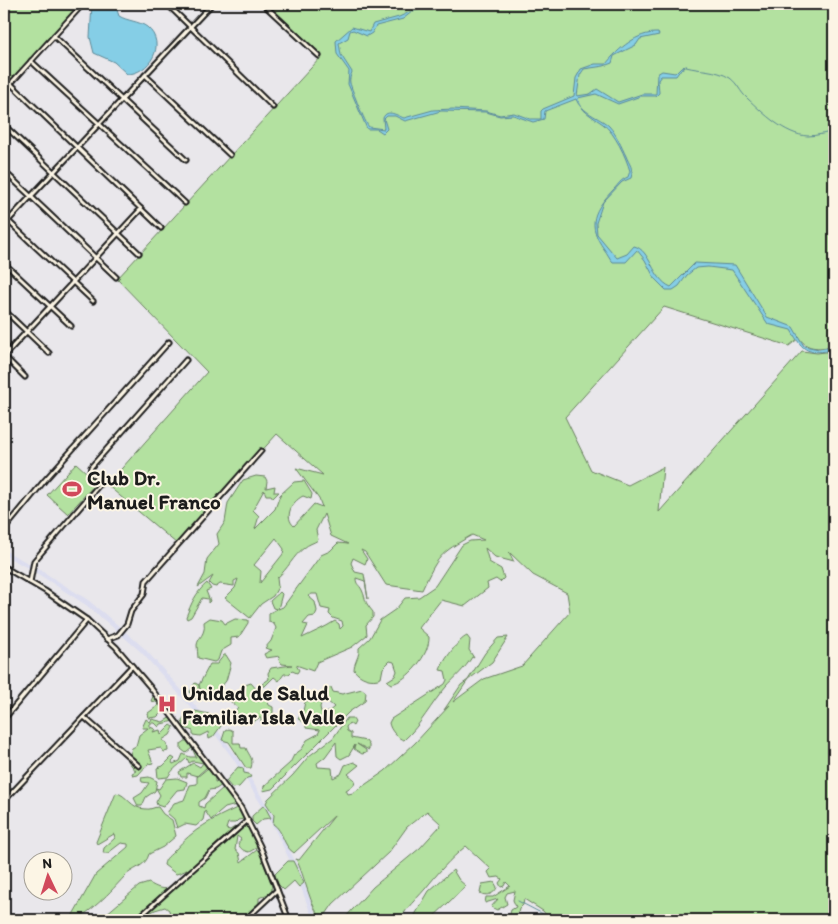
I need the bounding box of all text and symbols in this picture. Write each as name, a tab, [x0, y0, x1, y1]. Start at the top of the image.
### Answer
place label: Club Dr. Manuel Franco	[87, 465, 221, 514]
sports icon: Club Dr. Manuel Franco	[61, 478, 83, 500]
place label: Unidad de Salud Familiar Isla Valle	[182, 680, 345, 729]
hospital icon: Unidad de Salud Familiar Isla Valle	[156, 693, 178, 715]
north arrow	[22, 852, 72, 902]
text: N	[42, 855, 52, 872]

